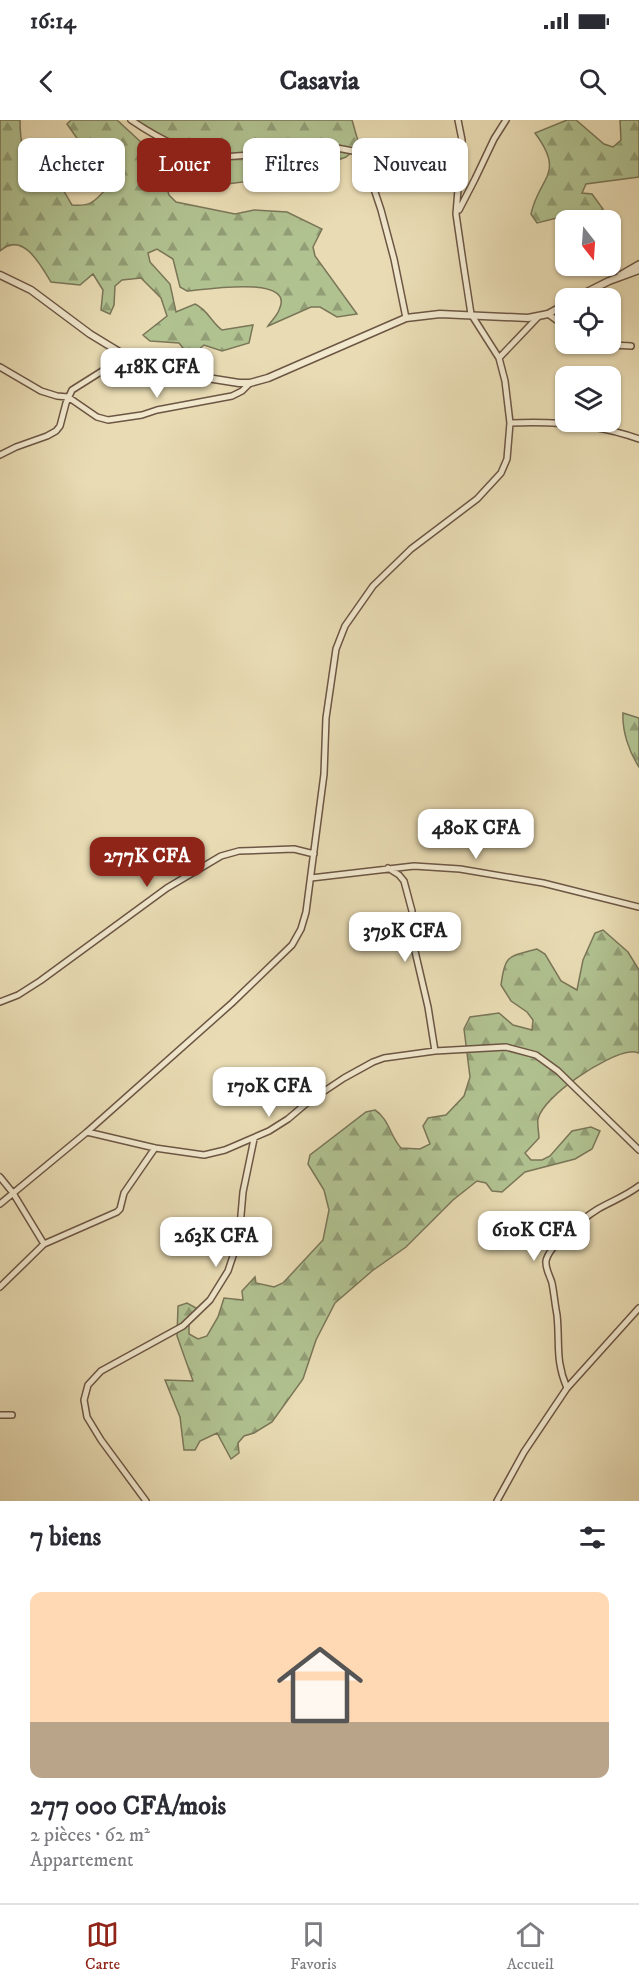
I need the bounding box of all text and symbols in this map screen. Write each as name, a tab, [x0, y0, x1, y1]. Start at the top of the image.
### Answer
text: 16:14	[30, 8, 76, 35]
text: Casavia	[279, 64, 360, 98]
icon: back	[30, 65, 63, 98]
icon: search	[576, 65, 609, 98]
chip: Acheter	[18, 138, 125, 192]
chip: Louer	[137, 138, 231, 192]
chip: Filtres	[243, 138, 340, 192]
chip: Nouveau	[352, 138, 468, 192]
north arrow	[555, 210, 621, 276]
map controls	[555, 210, 621, 432]
button: locate	[555, 288, 621, 354]
pin: 418K CFA	[95, 348, 219, 399]
text: 418K CFA	[115, 355, 199, 380]
button: layers	[555, 366, 621, 432]
pin: 480K CFA	[414, 809, 538, 860]
text: 480K CFA	[432, 816, 520, 841]
pin: 277K CFA	[85, 837, 209, 888]
text: 277K CFA	[104, 844, 190, 869]
pin: 379K CFA	[343, 912, 467, 963]
text: 379K CFA	[363, 919, 447, 944]
pin: 170K CFA	[207, 1067, 331, 1118]
text: 170K CFA	[227, 1074, 311, 1099]
pin: 610K CFA	[472, 1211, 596, 1262]
pin: 263K CFA	[154, 1217, 278, 1268]
text: 610K CFA	[492, 1218, 576, 1243]
text: 263K CFA	[174, 1224, 258, 1249]
text: 7 biens	[30, 1521, 101, 1554]
icon: filters	[576, 1521, 609, 1554]
icon: home	[266, 1631, 374, 1739]
text: 277 000 CFA/mois	[30, 1790, 226, 1823]
text: 2 pièces · 62 m²	[30, 1823, 150, 1848]
text: Appartement	[30, 1848, 133, 1873]
tab: Carte	[85, 1918, 120, 1974]
tab: Favoris	[290, 1918, 337, 1974]
tab: Accueil	[507, 1918, 554, 1974]

